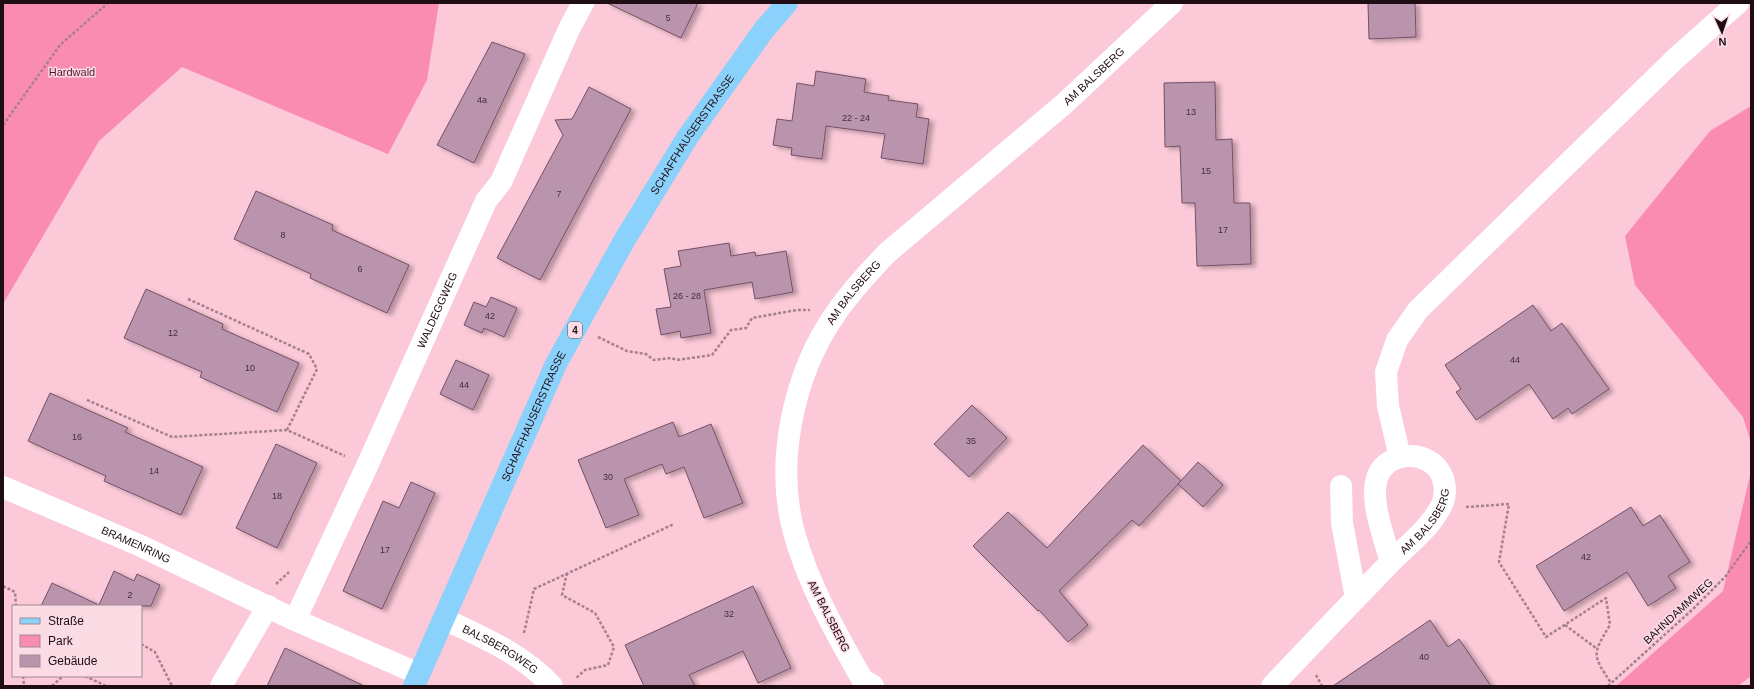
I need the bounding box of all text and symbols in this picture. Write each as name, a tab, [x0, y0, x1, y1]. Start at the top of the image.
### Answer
north arrow	[1702, 12, 1742, 52]
house number: 5	[665, 13, 671, 23]
text: N	[1718, 36, 1727, 48]
street label: AM BALSBERG	[1061, 45, 1127, 108]
park label: Hardwald	[49, 66, 95, 78]
street label: SCHAFFHAUSERSTRASSE	[648, 72, 736, 196]
house number: 4a	[477, 95, 487, 105]
house number: 13	[1186, 107, 1196, 117]
house number: 22 - 24	[842, 113, 870, 123]
house number: 15	[1201, 166, 1211, 176]
house number: 7	[556, 189, 562, 199]
house number: 17	[1218, 225, 1228, 235]
house number: 8	[280, 230, 286, 240]
street label: AM BALSBERG	[824, 258, 883, 327]
house number: 6	[357, 264, 363, 274]
street label: WALDEGGWEG	[415, 270, 459, 350]
house number: 26 - 28	[673, 291, 701, 301]
house number: 42	[485, 311, 495, 321]
road number: 4	[568, 322, 582, 338]
house number: 12	[168, 328, 178, 338]
street label: SCHAFFHAUSERSTRASSE	[499, 349, 568, 483]
house number: 44	[1510, 355, 1520, 365]
house number: 10	[245, 363, 255, 373]
house number: 44	[459, 380, 469, 390]
house number: 16	[72, 432, 82, 442]
house number: 35	[966, 436, 976, 446]
house number: 14	[149, 466, 159, 476]
house number: 30	[603, 472, 613, 482]
street label: AM BALSBERG	[1397, 488, 1451, 556]
house number: 18	[272, 491, 282, 501]
street label: BRAMENRING	[100, 524, 173, 565]
house number: 17	[380, 545, 390, 555]
house number: 42	[1581, 552, 1591, 562]
street label: BAHNDAMMWEG	[1641, 576, 1715, 646]
street label: AM BALSBERG	[806, 578, 852, 654]
house number: 2	[127, 590, 133, 600]
legend	[12, 605, 142, 677]
house number: 32	[724, 609, 734, 619]
text: Straße	[48, 614, 84, 628]
street label: BALSBERGWEG	[461, 623, 541, 676]
text: Park	[48, 634, 74, 648]
house number: 40	[1419, 652, 1429, 662]
text: Gebäude	[48, 654, 98, 668]

